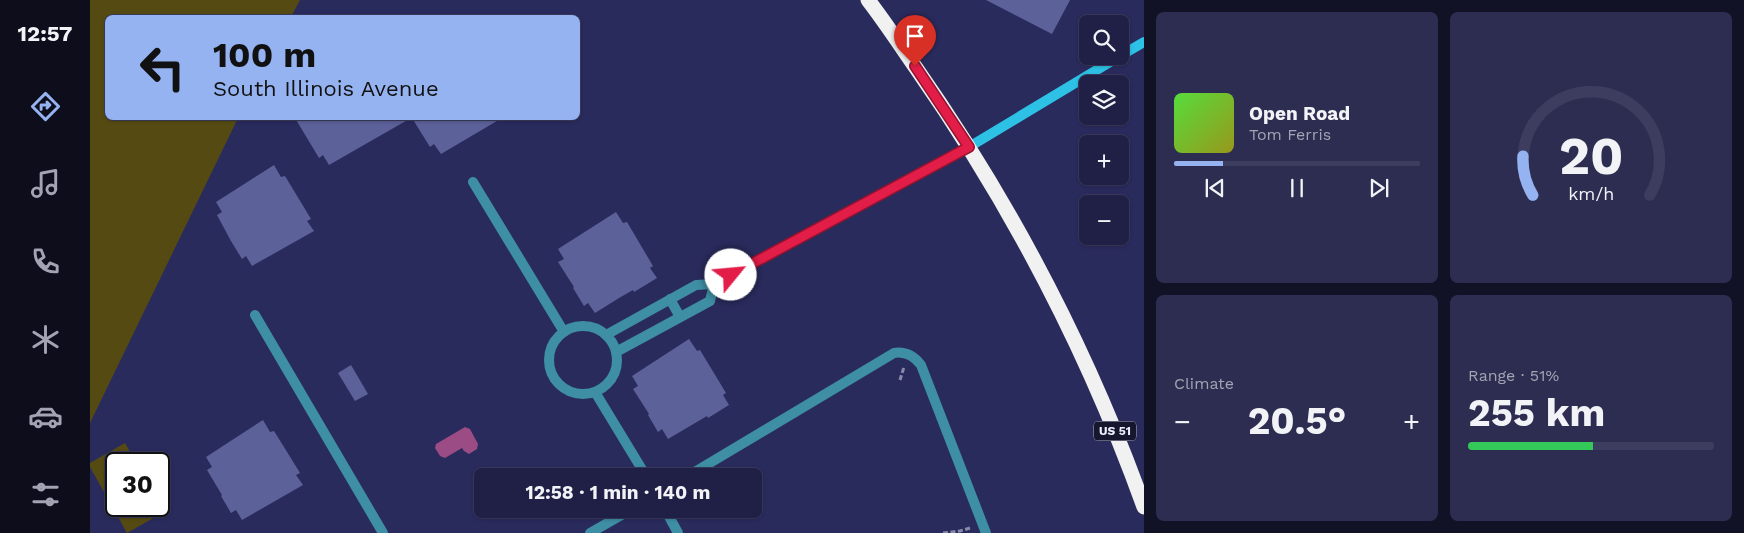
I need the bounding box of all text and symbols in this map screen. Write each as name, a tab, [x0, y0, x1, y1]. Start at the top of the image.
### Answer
pin	[894, 15, 936, 66]
map controls	[1079, 15, 1129, 245]
button: search	[1079, 15, 1129, 65]
text: 12:57	[18, 21, 72, 46]
icon: arrive	[901, 22, 929, 50]
text: 100 m	[213, 34, 316, 76]
icon: left	[130, 35, 195, 100]
button: layers	[1079, 75, 1129, 125]
text: South Illinois Avenue	[213, 76, 439, 101]
icon: directions	[28, 89, 63, 124]
text: Open Road	[1249, 102, 1350, 125]
text: Tom Ferris	[1249, 125, 1331, 144]
text: 20	[1559, 126, 1623, 187]
button: +	[1079, 135, 1129, 185]
icon: music	[28, 166, 63, 201]
icon: previous	[1201, 174, 1229, 202]
icon: pause	[1283, 174, 1311, 202]
icon: next	[1365, 174, 1393, 202]
text: km/h	[1568, 183, 1614, 204]
button: −	[1079, 195, 1129, 245]
icon: phone	[28, 244, 63, 279]
position arrow	[704, 248, 756, 300]
icon: climate	[28, 322, 63, 357]
text: Range · 51%	[1468, 366, 1559, 385]
text: Climate	[1174, 374, 1234, 393]
text: 255 km	[1468, 391, 1605, 435]
icon: car	[28, 399, 63, 434]
text: 20.5°	[1248, 399, 1346, 443]
text: −	[1174, 405, 1191, 438]
text: +	[1403, 405, 1420, 438]
road number: US 51	[1094, 422, 1136, 441]
speed limit sign: 30	[105, 452, 170, 517]
icon: filters	[28, 477, 63, 512]
text: 12:58 · 1 min · 140 m	[526, 481, 710, 504]

